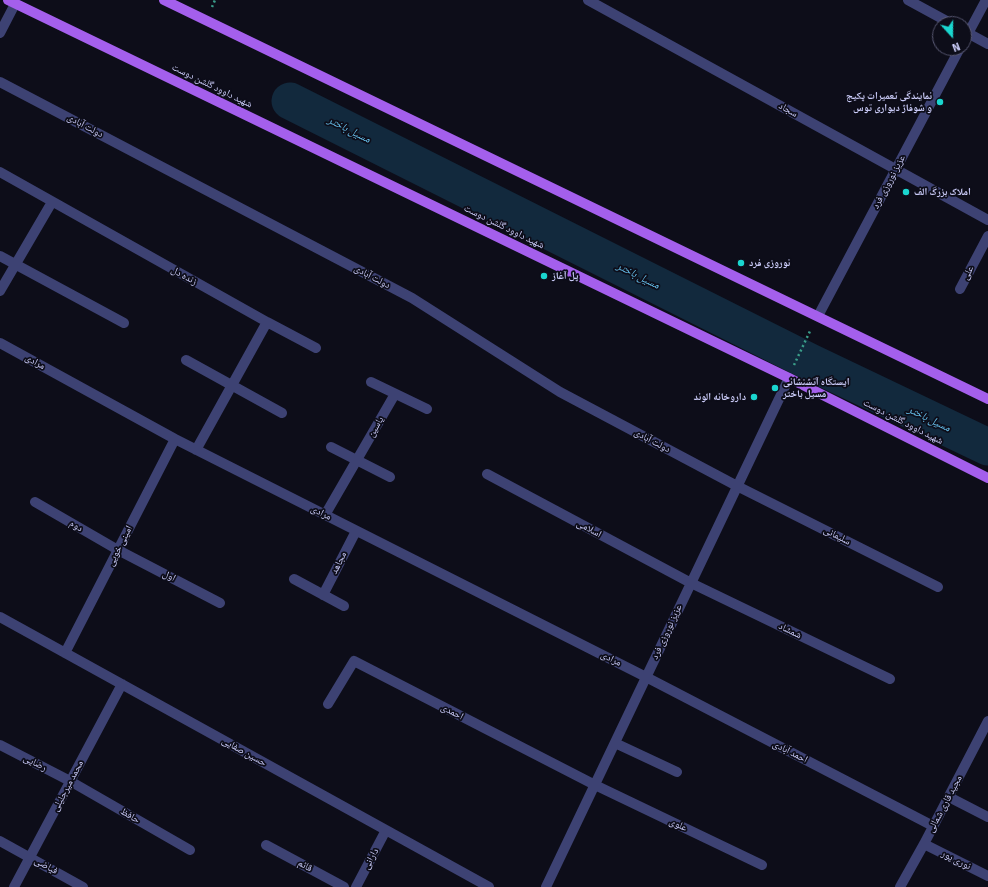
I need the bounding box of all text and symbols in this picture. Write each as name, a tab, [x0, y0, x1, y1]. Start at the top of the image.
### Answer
north arrow	[932, 16, 972, 56]
text: N	[950, 39, 962, 54]
street label: شهید داوود گلشن دوست	[170, 61, 254, 111]
place label: نمایندگی تعمیرات پکیج و شوفاژ دیواری توس	[846, 90, 932, 114]
marker: نمایندگی تعمیرات پکیج و شوفاژ دیواری توس	[935, 97, 945, 107]
street label: سجاد	[776, 100, 800, 120]
street label: دولت آبادی	[65, 111, 105, 141]
water label: مسیل باختر	[325, 114, 373, 146]
street label: عزیز نوروزی فرد	[870, 153, 908, 211]
place label: املاک بزرگ الف	[914, 186, 971, 198]
marker: املاک بزرگ الف	[901, 187, 911, 197]
street label: شهید داوود گلشن دوست	[462, 202, 546, 252]
place label: نوروزی فرد	[749, 257, 790, 269]
marker: نوروزی فرد	[736, 258, 746, 268]
water label: مسیل باختر	[614, 260, 662, 292]
street label: دولت آبادی	[352, 262, 392, 292]
street label: زنده دل	[169, 264, 199, 288]
street label: علی	[959, 264, 977, 282]
place label: پل آغاز	[552, 270, 578, 282]
marker: پل آغاز	[539, 271, 549, 281]
street label: مرادی	[23, 352, 47, 372]
place label: ایستگاه آتشنشانی مسیل باختر	[783, 376, 849, 400]
marker: ایستگاه آتشنشانی مسیل باختر	[770, 383, 780, 393]
place label: داروخانه الوند	[694, 391, 746, 403]
marker: داروخانه الوند	[749, 392, 759, 402]
street label: شهید داوود گلشن دوست	[861, 397, 945, 447]
water label: مسیل باختر	[905, 403, 953, 435]
street label: یاسین	[365, 414, 387, 440]
street label: دولت آبادی	[632, 426, 672, 456]
street label: مرادی	[309, 503, 333, 523]
street label: دوم	[67, 517, 85, 535]
street label: اسلامی	[574, 517, 604, 541]
street label: امینی خویی	[105, 524, 135, 568]
street label: سلیمانی	[821, 524, 853, 548]
street label: مجاهد	[328, 550, 350, 576]
street label: اول	[160, 568, 178, 584]
street label: عزیز نوروزی فرد	[649, 603, 685, 661]
street label: شمشاد	[777, 620, 803, 642]
street label: مرادی	[599, 649, 623, 669]
street label: احمدی	[439, 701, 465, 723]
street label: حسین صفایی	[220, 735, 268, 769]
street label: احمد آبادی	[770, 738, 810, 766]
street label: رضایی	[21, 752, 49, 774]
street label: محمد میرجلیلی	[50, 758, 86, 814]
street label: مجید قاری شمالی	[925, 773, 965, 835]
street label: حافظ	[118, 806, 142, 826]
street label: علوی	[667, 816, 689, 834]
street label: دارانی	[360, 846, 382, 872]
street label: نوری پور	[939, 847, 973, 873]
street label: فیاضی	[32, 855, 60, 877]
street label: قائم	[296, 857, 314, 875]

